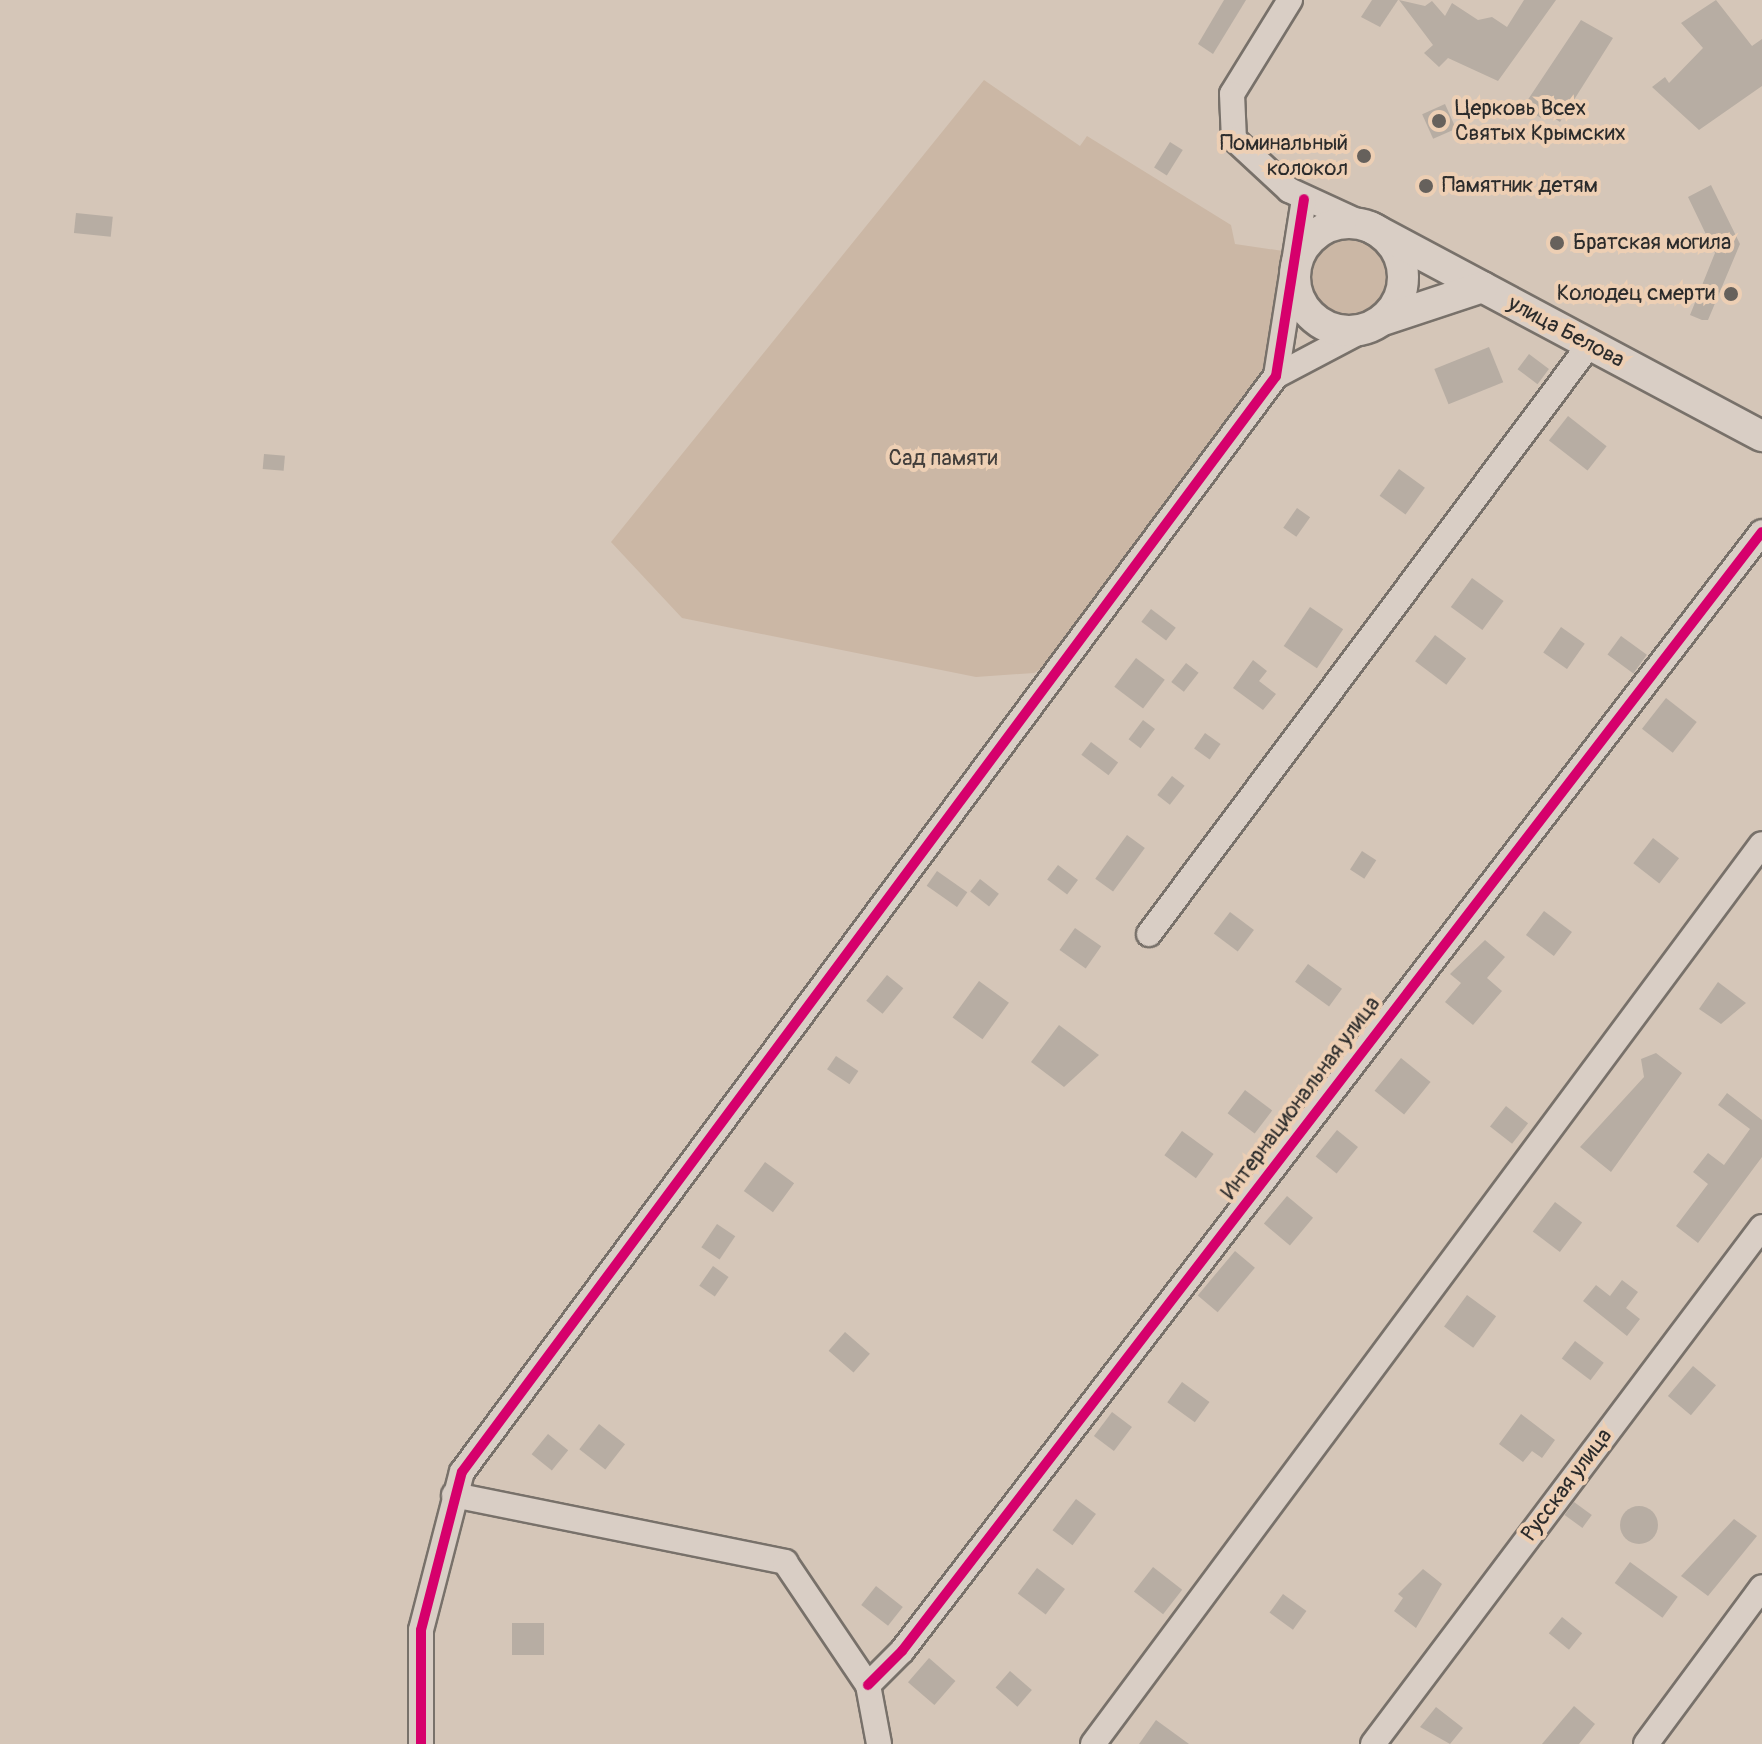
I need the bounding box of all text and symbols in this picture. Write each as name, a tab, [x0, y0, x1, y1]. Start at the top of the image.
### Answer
place label: Церковь Всех Святых Крымских	[1455, 95, 1626, 146]
marker: Церковь Всех Святых Крымских	[1430, 112, 1448, 130]
place label: Поминальный колокол	[1220, 130, 1348, 182]
marker: Поминальный колокол	[1355, 147, 1373, 165]
place label: Памятник детям	[1442, 173, 1598, 199]
marker: Памятник детям	[1417, 177, 1435, 195]
place label: Братская могила	[1573, 230, 1731, 256]
marker: Братская могила	[1548, 234, 1566, 252]
place label: Колодец смерти	[1557, 281, 1715, 307]
marker: Колодец смерти	[1722, 285, 1740, 303]
street label: улица Белова	[1503, 290, 1629, 374]
park label: Сад памяти	[889, 446, 997, 472]
street label: Интернациональная улица	[1216, 991, 1386, 1205]
street label: Русская улица	[1516, 1423, 1618, 1547]

